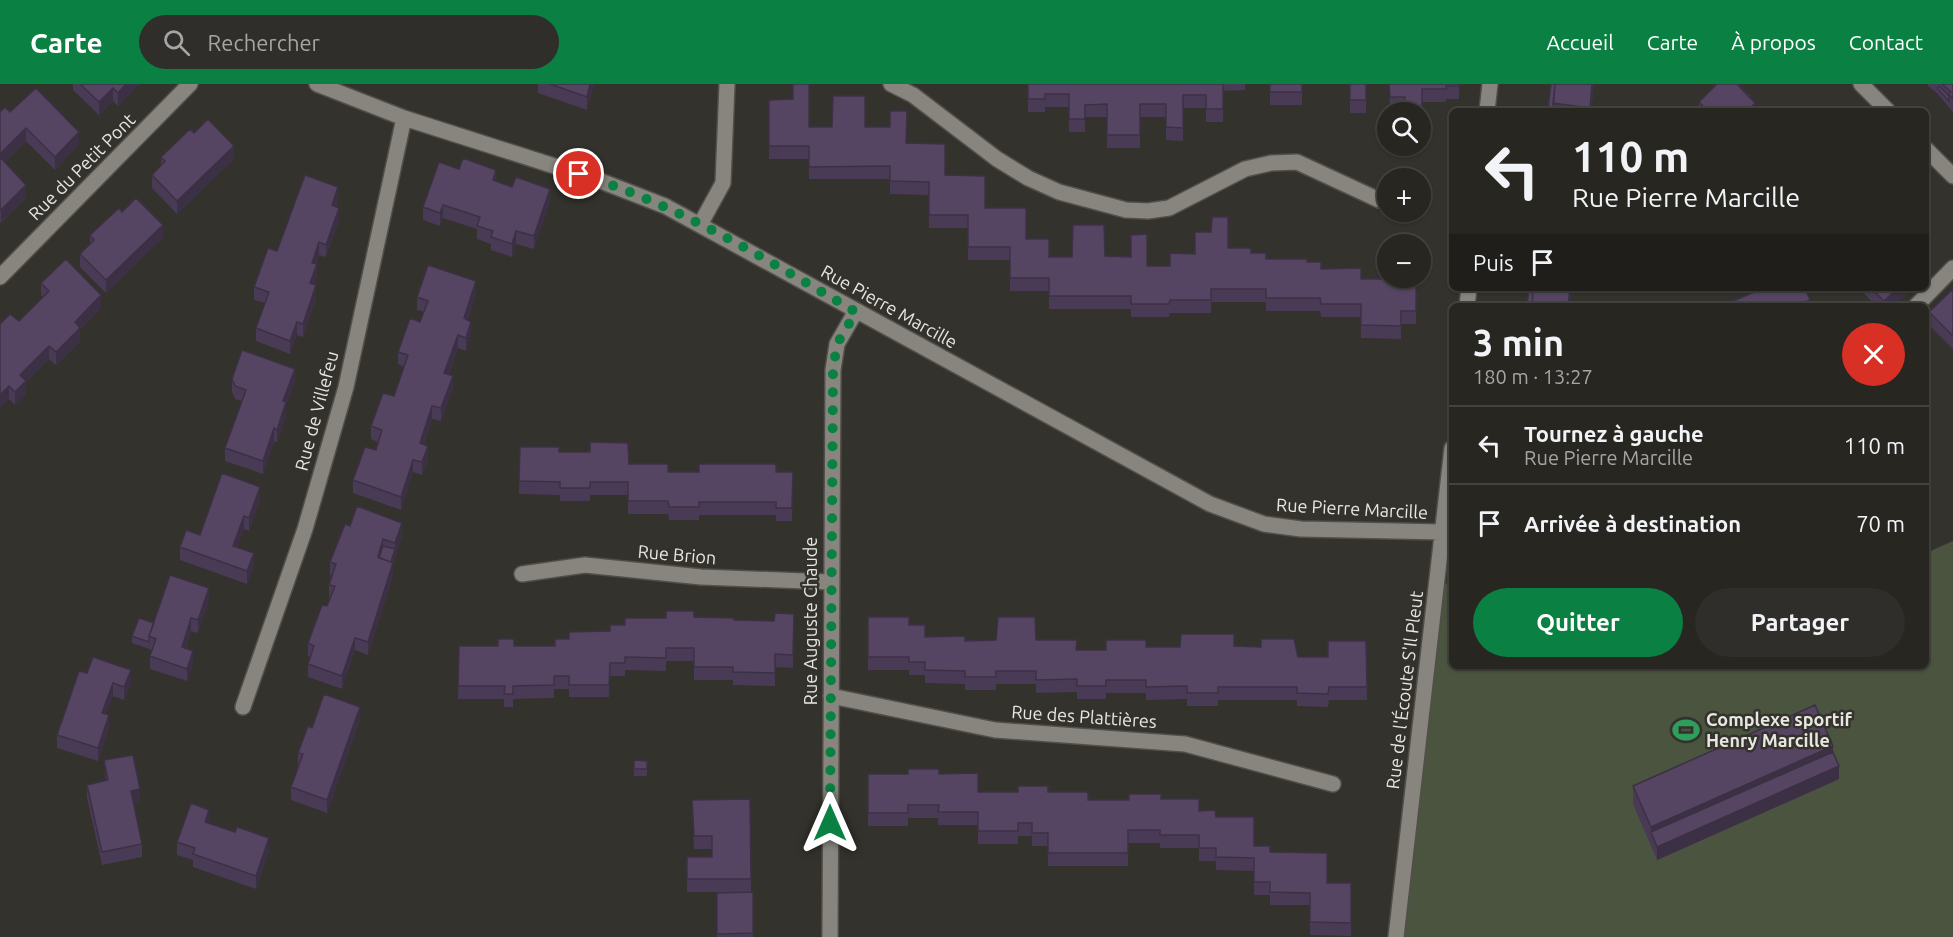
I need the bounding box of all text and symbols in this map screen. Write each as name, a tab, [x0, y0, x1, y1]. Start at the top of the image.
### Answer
search box	[139, 15, 559, 69]
icon: search	[160, 26, 193, 59]
text: Carte	[30, 27, 103, 58]
text: Rechercher	[208, 30, 320, 55]
text: Accueil	[1546, 30, 1614, 54]
text: Carte	[1647, 30, 1698, 54]
text: À propos	[1731, 30, 1816, 54]
text: Contact	[1849, 30, 1923, 54]
map controls	[1377, 102, 1431, 288]
button: search	[1377, 102, 1431, 156]
street label: Rue du Petit Pont	[24, 109, 139, 224]
icon: left	[1473, 132, 1551, 210]
text: 110 m	[1572, 133, 1689, 180]
pin	[553, 148, 604, 199]
icon: arrive	[562, 157, 595, 190]
button: +	[1377, 168, 1431, 222]
text: Rue Pierre Marcille	[1572, 182, 1800, 212]
button: −	[1377, 234, 1431, 288]
icon: arrive	[1526, 246, 1559, 279]
text: Puis	[1473, 250, 1514, 275]
street label: Rue Pierre Marcille	[818, 261, 961, 352]
text: 3 min	[1473, 322, 1564, 363]
button: close	[1842, 323, 1905, 386]
street label: Rue de Villefeu	[290, 349, 342, 473]
text: 180 m · 13:27	[1473, 365, 1593, 388]
text: Tournez à gauche	[1524, 421, 1704, 446]
icon: left	[1473, 429, 1506, 462]
text: 110 m	[1844, 433, 1905, 458]
text: Rue Pierre Marcille	[1524, 446, 1693, 469]
street label: Rue Pierre Marcille	[1276, 494, 1429, 522]
icon: arrive	[1473, 507, 1506, 540]
text: Arrivée à destination	[1524, 511, 1741, 536]
text: 70 m	[1856, 511, 1905, 536]
street label: Rue Auguste Chaude	[800, 537, 820, 705]
street label: Rue Brion	[637, 541, 717, 567]
button: Quitter	[1473, 588, 1683, 657]
button: Partager	[1695, 588, 1905, 657]
street label: Rue de l'Écoute S'Il Pleut	[1381, 590, 1426, 790]
street label: Rue des Plattières	[1011, 701, 1158, 731]
place label: Complexe sportif Henry Marcille	[1706, 709, 1853, 750]
sports icon: Complexe sportif Henry Marcille	[1671, 715, 1701, 745]
position arrow	[798, 791, 862, 855]

